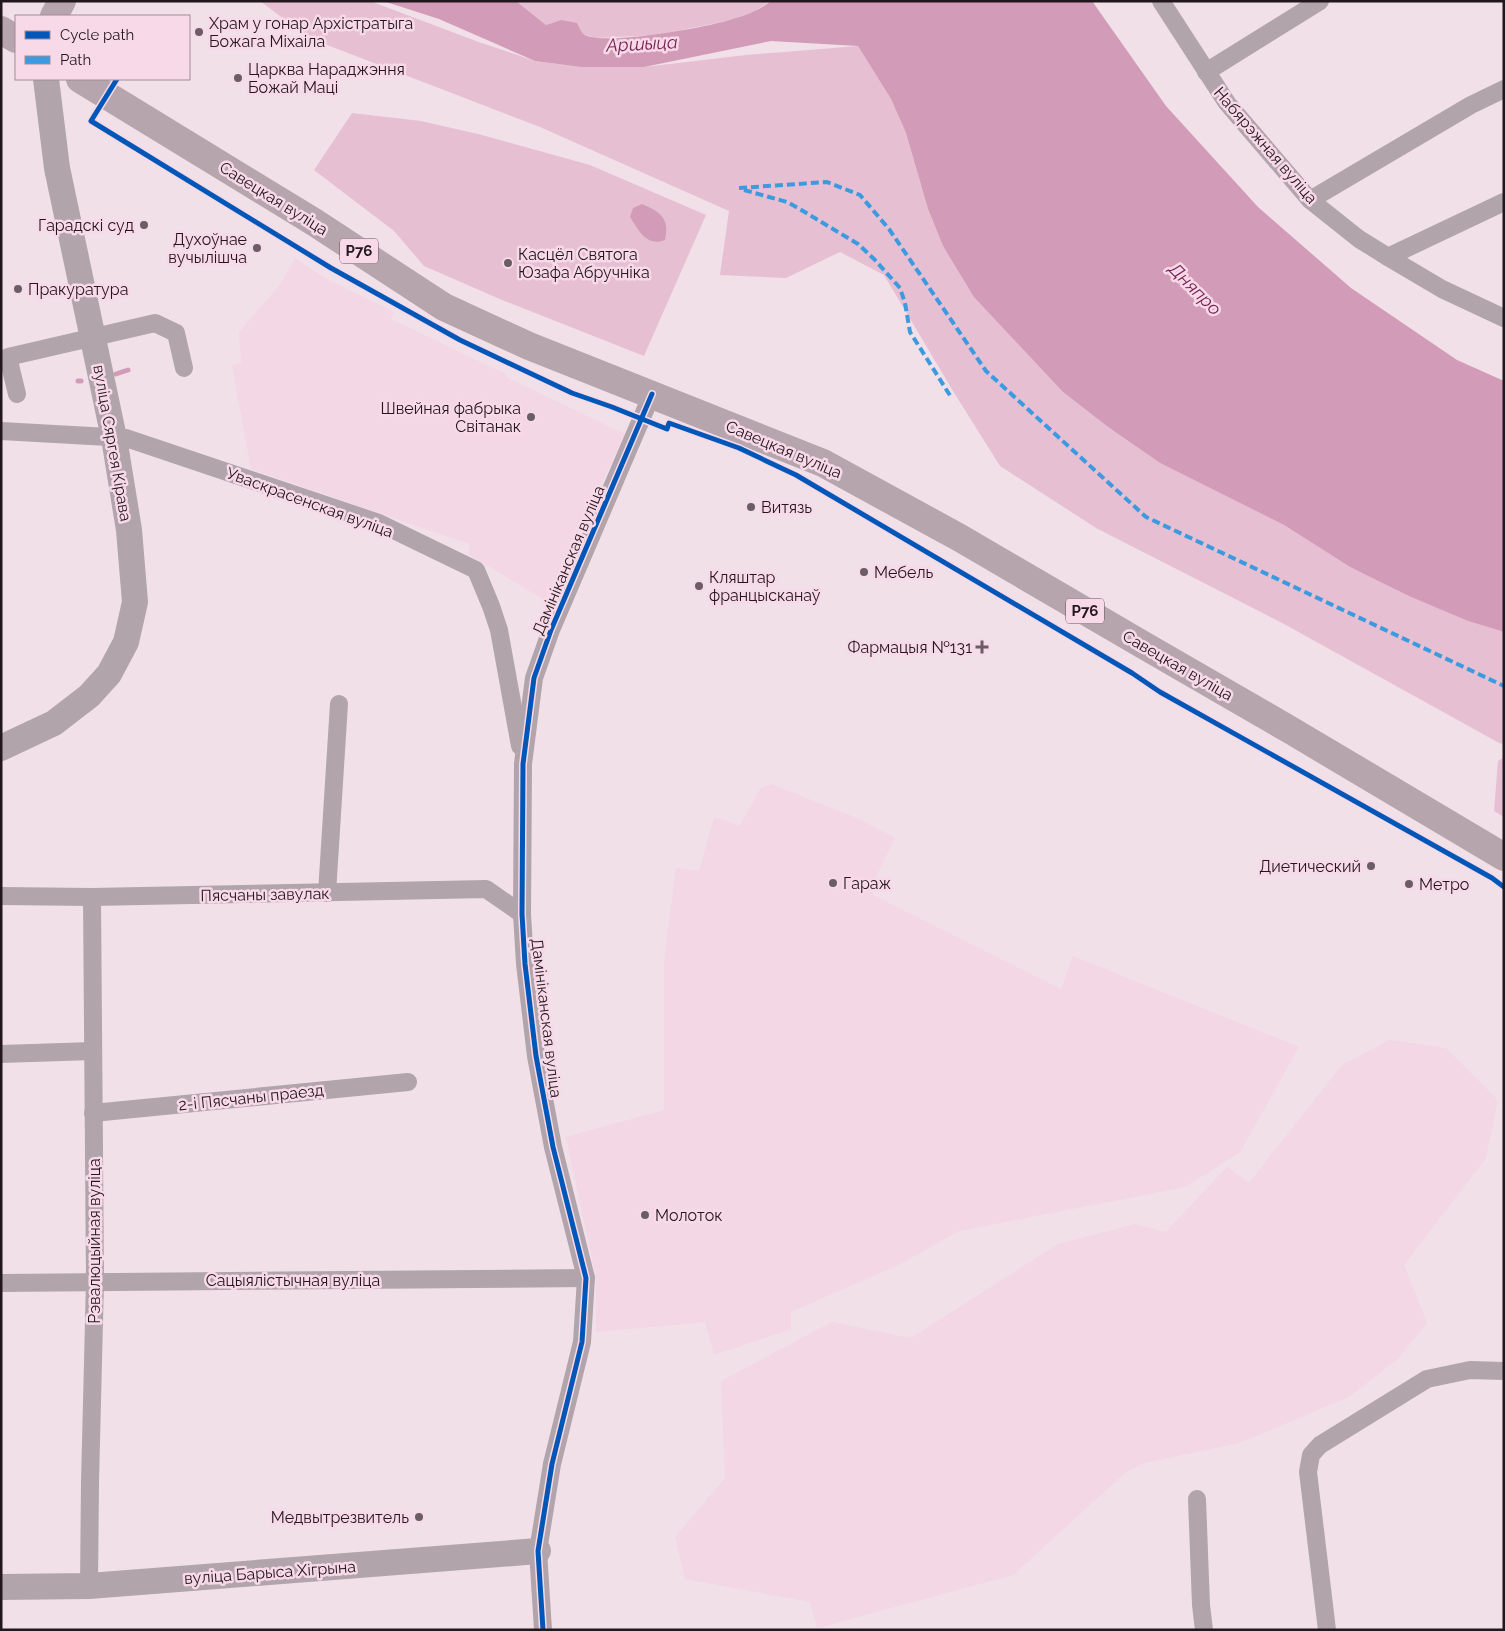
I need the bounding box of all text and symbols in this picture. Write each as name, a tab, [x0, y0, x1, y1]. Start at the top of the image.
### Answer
place label: Храм у гонар Архістратыга Божага Міхаіла	[209, 14, 413, 51]
legend	[15, 15, 190, 80]
text: Cycle path	[60, 26, 134, 44]
marker: Храм у гонар Архістратыга Божага Міхаіла	[193, 26, 205, 38]
water label: Аршыца	[605, 31, 679, 56]
text: Path	[60, 51, 91, 69]
place label: Царква Нараджэння Божай Маці	[248, 60, 405, 97]
marker: Царква Нараджэння Божай Маці	[232, 72, 244, 84]
street label: Набярэжная вуліца	[1210, 83, 1321, 207]
street label: Савецкая вуліца	[216, 157, 331, 239]
place label: Гарадскі суд	[38, 216, 134, 235]
marker: Гарадскі суд	[138, 219, 150, 231]
place label: Духоўнае вучылішча	[168, 230, 247, 267]
road number: Р76	[340, 238, 378, 264]
marker: Духоўнае вучылішча	[251, 242, 263, 254]
place label: Касцёл Святога Юзафа Абручніка	[518, 245, 650, 282]
marker: Касцёл Святога Юзафа Абручніка	[502, 257, 514, 269]
water label: Дняпро	[1164, 257, 1226, 319]
place label: Пракуратура	[28, 280, 128, 299]
marker: Пракуратура	[12, 283, 24, 295]
street label: вуліца Сяргея Кірава	[89, 363, 136, 523]
place label: Швейная фабрыка Світанак	[381, 399, 521, 436]
marker: Швейная фабрыка Світанак	[525, 411, 537, 423]
street label: Савецкая вуліца	[723, 416, 845, 482]
street label: Уваскрасенская вуліца	[224, 463, 396, 542]
street label: Дамініканская вуліца	[528, 483, 609, 638]
place label: Витязь	[761, 498, 812, 517]
marker: Витязь	[745, 501, 757, 513]
place label: Мебель	[874, 563, 934, 582]
marker: Мебель	[858, 566, 870, 578]
place label: Кляштар францысканаў	[709, 568, 821, 605]
marker: Кляштар францысканаў	[693, 580, 705, 592]
road number: Р76	[1066, 598, 1104, 624]
street label: Савецкая вуліца	[1119, 626, 1236, 705]
place label: Фармацыя №131	[848, 638, 972, 657]
marker: Фармацыя №131	[976, 641, 988, 653]
place label: Диетический	[1259, 857, 1361, 876]
marker: Диетический	[1365, 860, 1377, 872]
place label: Гараж	[843, 874, 892, 893]
place label: Метро	[1419, 875, 1469, 894]
marker: Гараж	[827, 877, 839, 889]
marker: Метро	[1403, 878, 1415, 890]
street label: Пясчаны завулак	[200, 884, 330, 905]
street label: Дамініканская вуліца	[527, 937, 566, 1099]
street label: 2-і Пясчаны праезд	[177, 1080, 325, 1115]
street label: Рэвалюцыйная вуліца	[85, 1158, 104, 1324]
place label: Молоток	[655, 1206, 723, 1225]
marker: Молоток	[639, 1209, 651, 1221]
street label: Сацыялістычная вуліца	[206, 1271, 380, 1290]
place label: Медвытрезвитель	[271, 1508, 409, 1527]
marker: Медвытрезвитель	[413, 1511, 425, 1523]
street label: вуліца Барыса Хігрына	[183, 1557, 357, 1588]

